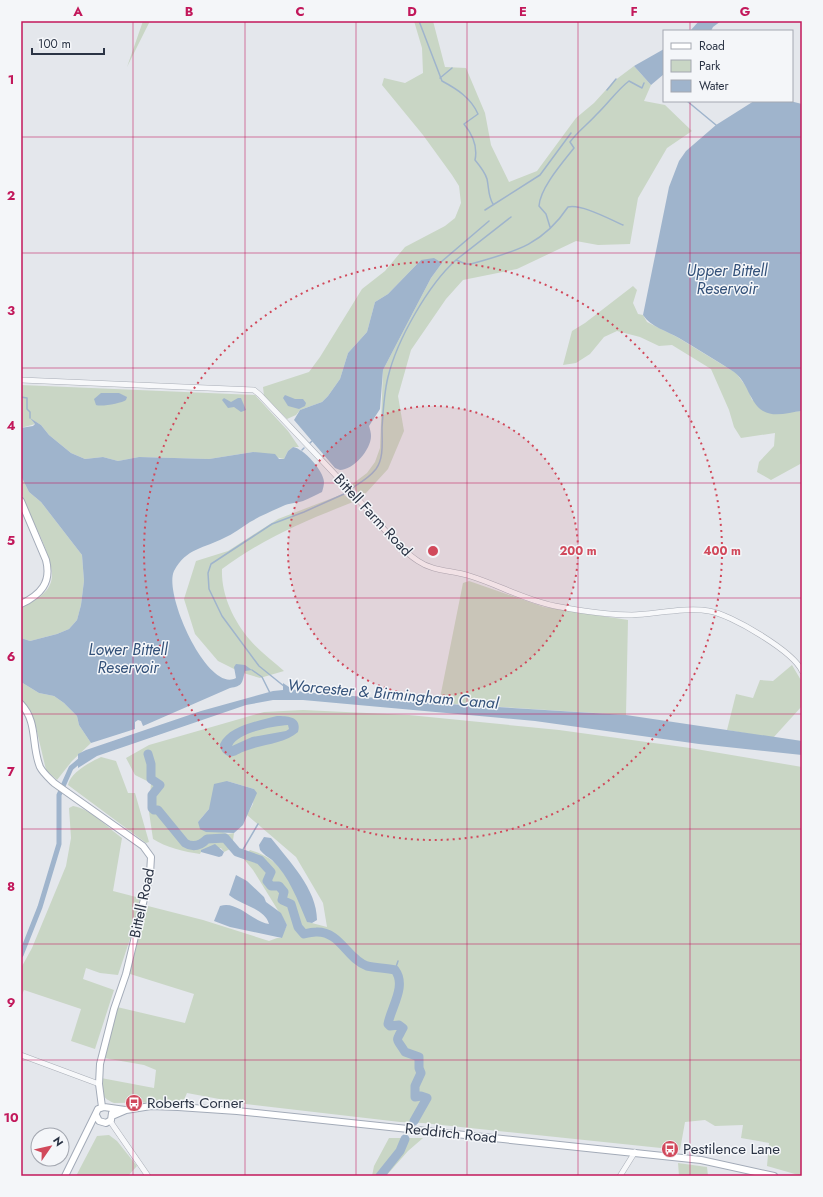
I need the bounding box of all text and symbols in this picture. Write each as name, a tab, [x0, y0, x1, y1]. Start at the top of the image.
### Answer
text: A	[72, 2, 83, 21]
text: B	[185, 2, 194, 21]
text: C	[295, 2, 305, 21]
text: D	[407, 2, 417, 21]
text: E	[519, 2, 527, 21]
text: F	[630, 2, 638, 21]
text: G	[740, 2, 751, 21]
scale bar	[32, 30, 104, 56]
legend	[663, 30, 793, 102]
text: 100 m	[38, 35, 71, 53]
text: Road	[699, 37, 725, 55]
text: Park	[699, 57, 721, 75]
text: 1	[8, 70, 14, 89]
text: Water	[699, 77, 730, 95]
text: 2	[7, 186, 15, 205]
water label: Upper Bittell Reservoir	[687, 259, 769, 300]
text: 3	[7, 301, 15, 320]
text: 4	[6, 416, 16, 435]
street label: Bittell Farm Road	[329, 469, 417, 561]
text: 5	[7, 531, 15, 550]
text: 200 m	[559, 542, 597, 560]
text: 400 m	[703, 542, 741, 560]
centre of rings	[426, 544, 440, 558]
water label: Lower Bittell Reservoir	[89, 638, 169, 679]
text: 6	[7, 647, 16, 666]
water label: Worcester & Birmingham Canal	[287, 673, 501, 715]
text: 7	[7, 762, 15, 781]
street label: Bittell Road	[124, 866, 160, 940]
text: 8	[7, 877, 15, 896]
text: 9	[7, 993, 16, 1012]
place label: Roberts Corner	[147, 1092, 244, 1114]
bus stop icon: Roberts Corner	[124, 1093, 144, 1113]
text: 10	[3, 1108, 19, 1127]
street label: Redditch Road	[404, 1117, 498, 1149]
north arrow	[30, 1127, 70, 1167]
text: N	[49, 1133, 67, 1150]
place label: Pestilence Lane	[683, 1138, 780, 1160]
bus stop icon: Pestilence Lane	[660, 1139, 680, 1159]

